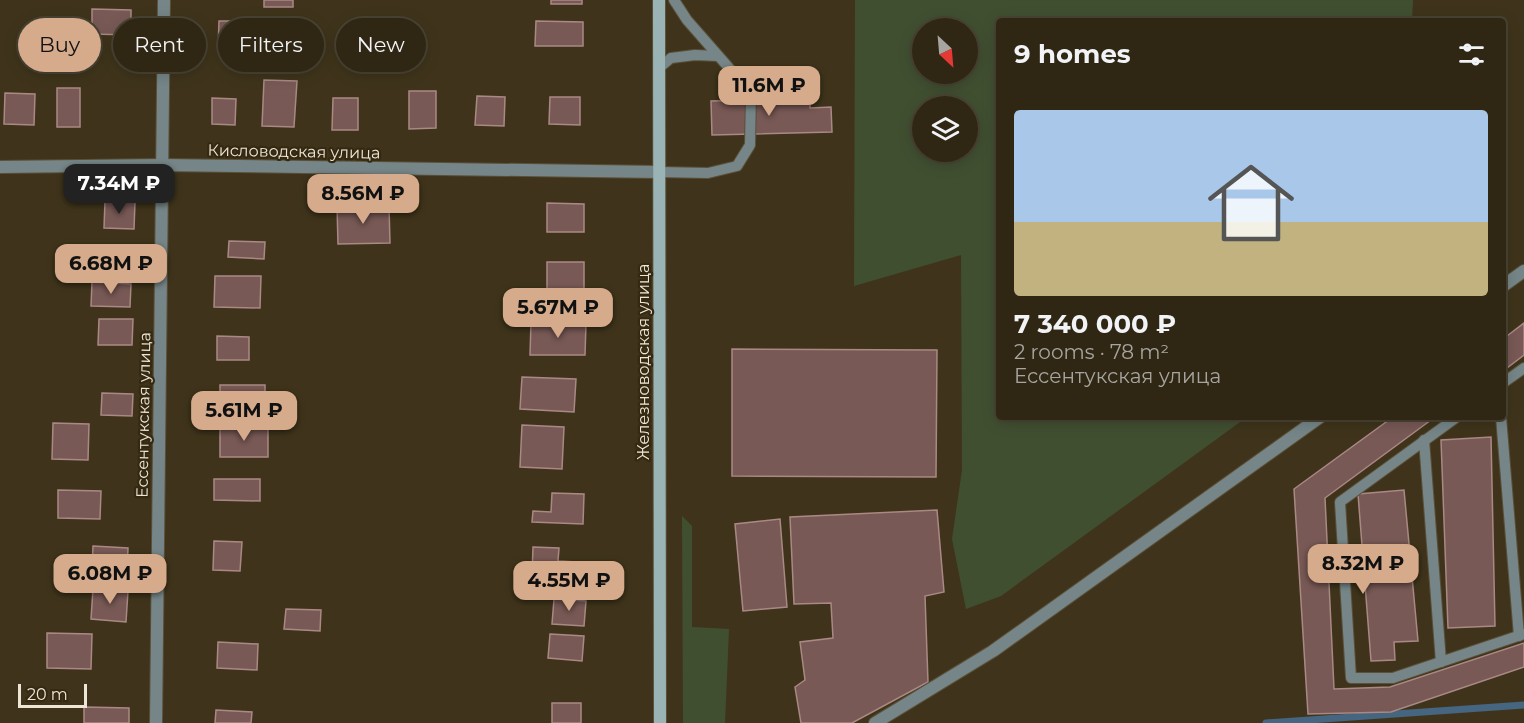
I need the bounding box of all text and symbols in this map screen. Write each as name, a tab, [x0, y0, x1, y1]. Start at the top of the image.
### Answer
chip: Buy	[18, 18, 101, 72]
chip: Rent	[113, 18, 206, 72]
chip: Filters	[218, 18, 324, 72]
chip: New	[336, 18, 426, 72]
north arrow	[912, 18, 978, 84]
map controls	[912, 18, 978, 162]
text: 9 homes	[1014, 38, 1131, 70]
icon: filters	[1455, 38, 1488, 71]
pin: 11.6M ₽	[714, 66, 824, 117]
text: 11.6M ₽	[732, 73, 806, 97]
button: layers	[912, 96, 978, 162]
street label: Кисловодская улица	[208, 140, 380, 163]
icon: home	[1197, 149, 1305, 257]
pin: 7.34M ₽	[64, 164, 174, 215]
text: 7.34M ₽	[78, 171, 160, 195]
pin: 8.56M ₽	[308, 174, 418, 225]
text: 8.56M ₽	[321, 181, 405, 205]
pin: 6.68M ₽	[56, 244, 166, 295]
text: 6.68M ₽	[69, 251, 153, 275]
street label: Железноводская улица	[634, 264, 653, 460]
pin: 5.67M ₽	[503, 288, 613, 339]
text: 5.67M ₽	[517, 295, 599, 319]
text: 7 340 000 ₽	[1014, 308, 1176, 340]
street label: Ессентукская улица	[133, 332, 154, 498]
text: 2 rooms · 78 m²	[1014, 340, 1169, 364]
text: Ессентукская улица	[1014, 364, 1221, 388]
pin: 5.61M ₽	[189, 391, 299, 442]
text: 5.61M ₽	[205, 398, 283, 422]
pin: 8.32M ₽	[1308, 544, 1418, 595]
text: 8.32M ₽	[1322, 551, 1404, 575]
pin: 6.08M ₽	[55, 554, 165, 605]
text: 6.08M ₽	[68, 561, 152, 585]
pin: 4.55M ₽	[514, 561, 624, 612]
text: 4.55M ₽	[527, 568, 611, 592]
scale bar	[18, 681, 87, 708]
text: 20 m	[27, 685, 68, 704]

